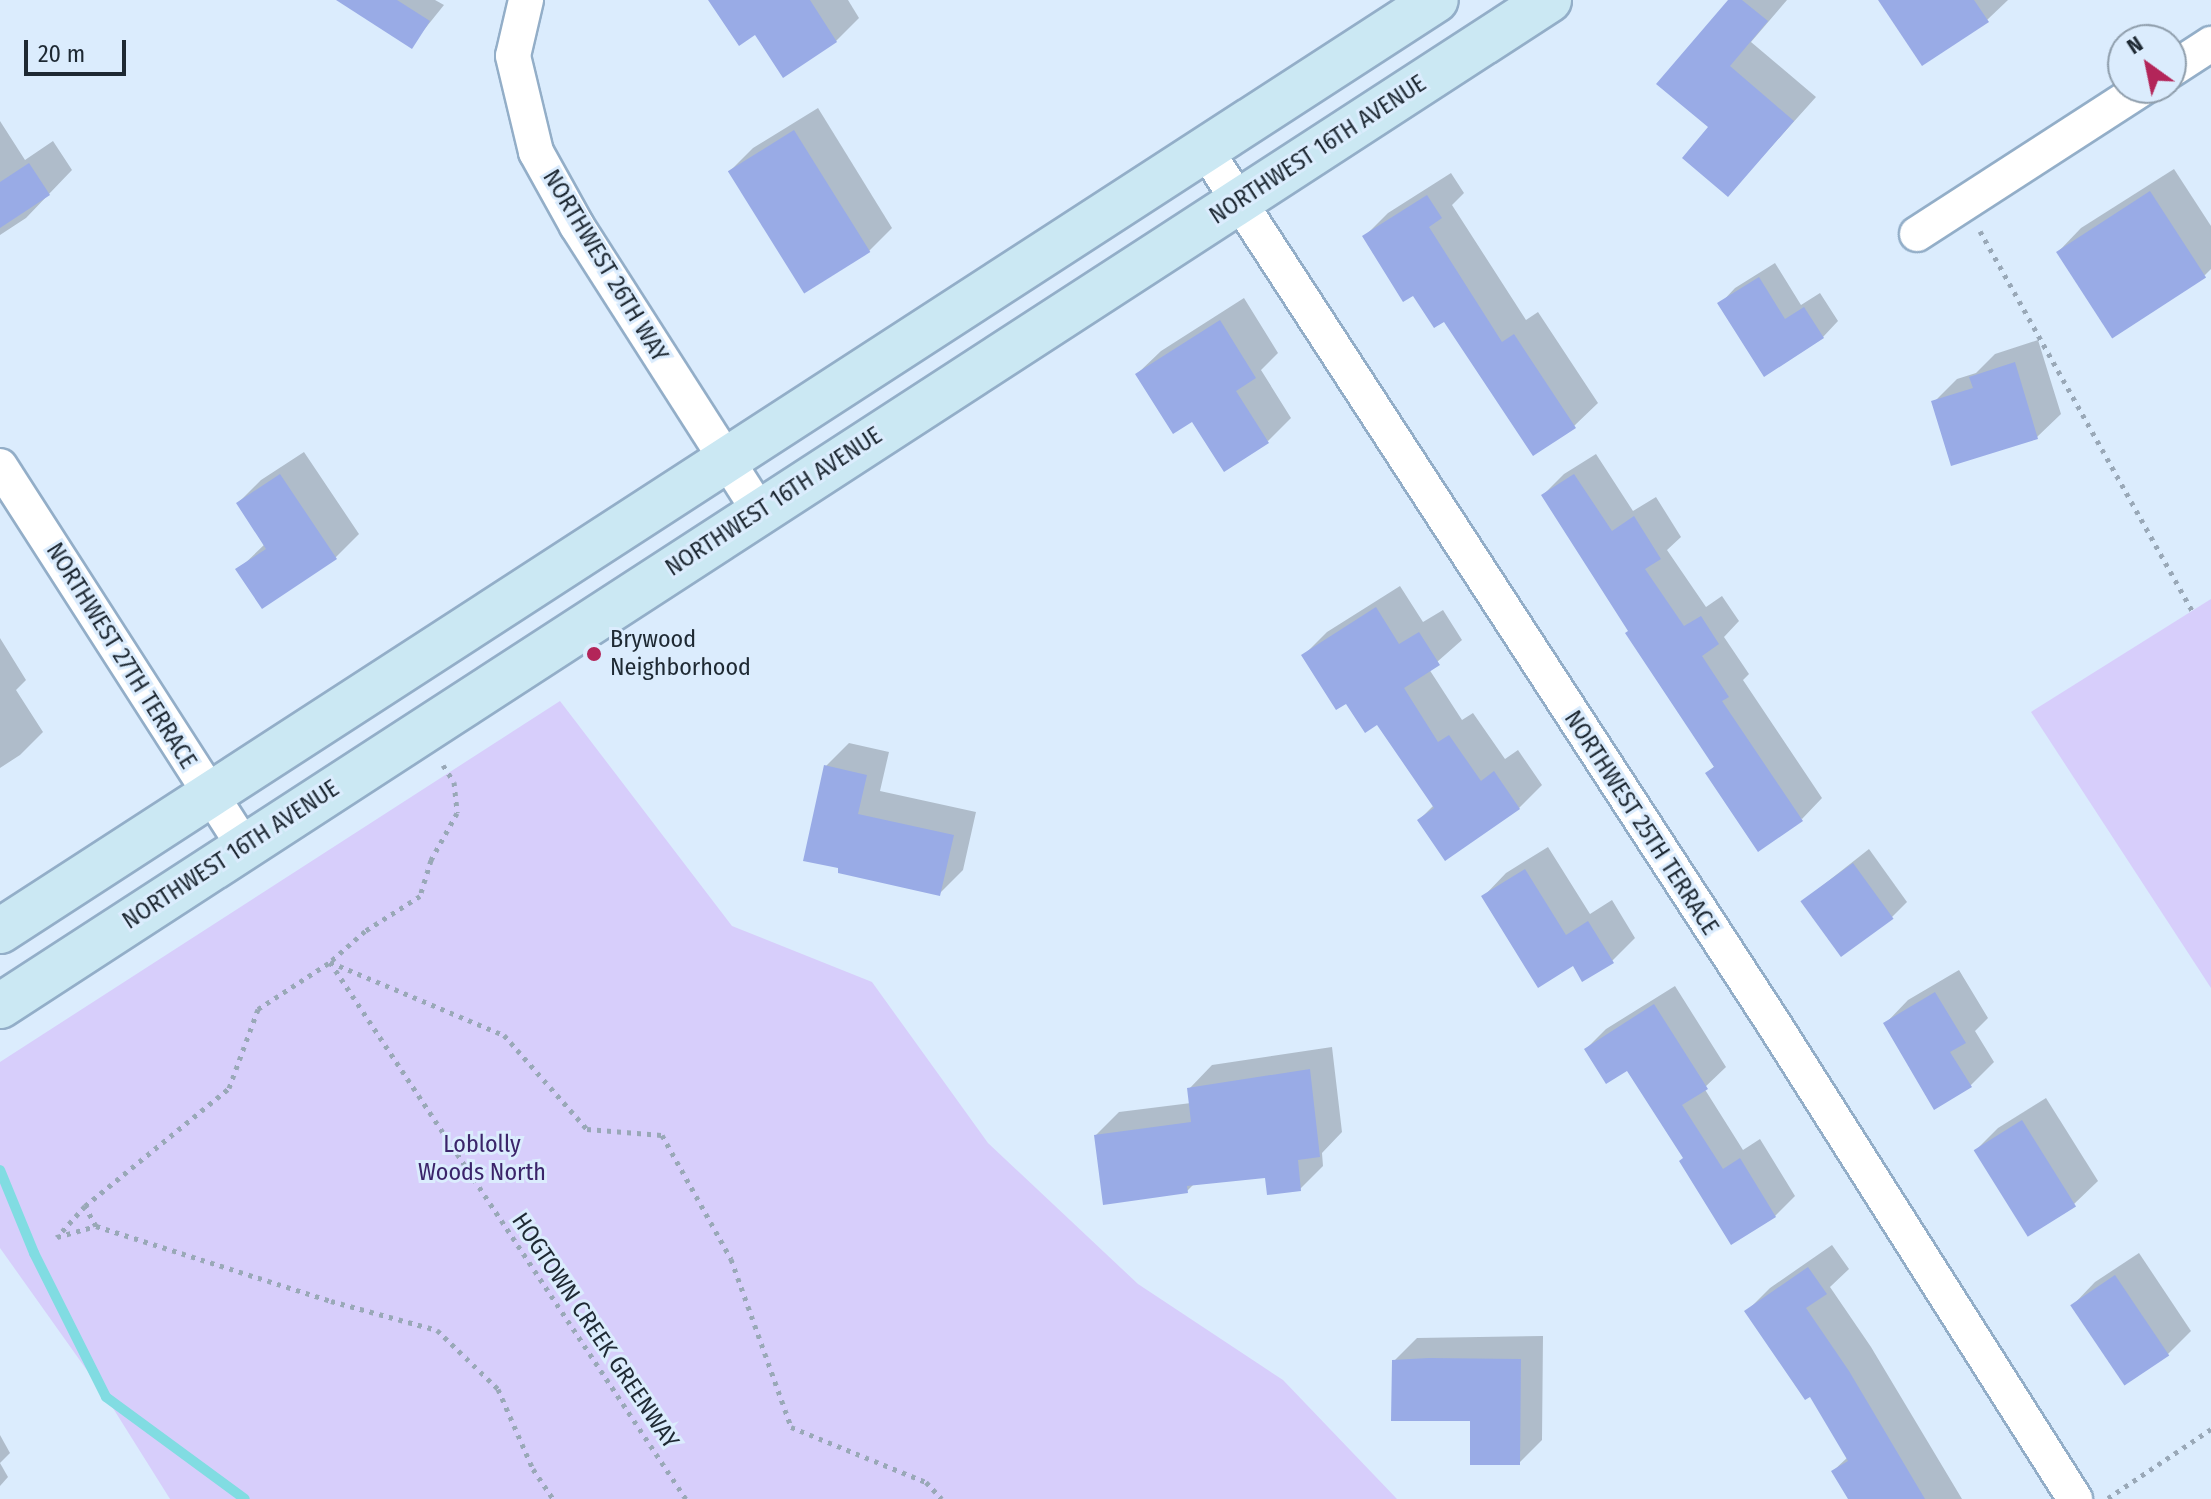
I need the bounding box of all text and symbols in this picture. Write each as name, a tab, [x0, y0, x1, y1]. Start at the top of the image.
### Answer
scale bar	[28, 24, 130, 74]
north arrow	[2107, 24, 2187, 104]
text: N	[2122, 30, 2148, 60]
text: 20 m	[38, 40, 85, 68]
street label: NORTHWEST 16TH AVENUE	[1204, 69, 1432, 231]
street label: NORTHWEST 26TH WAY	[536, 165, 674, 367]
street label: NORTHWEST 16TH AVENUE	[660, 421, 888, 583]
street label: NORTHWEST 27TH TERRACE	[40, 538, 202, 774]
place label: Brywood Neighborhood	[610, 626, 751, 682]
marker: Brywood Neighborhood	[585, 645, 603, 663]
street label: NORTHWEST 25TH TERRACE	[1558, 706, 1724, 940]
street label: NORTHWEST 16TH AVENUE	[117, 774, 345, 936]
park label: Loblolly Woods North	[418, 1131, 546, 1187]
street label: HOGTOWN CREEK GREENWAY	[505, 1208, 685, 1454]

